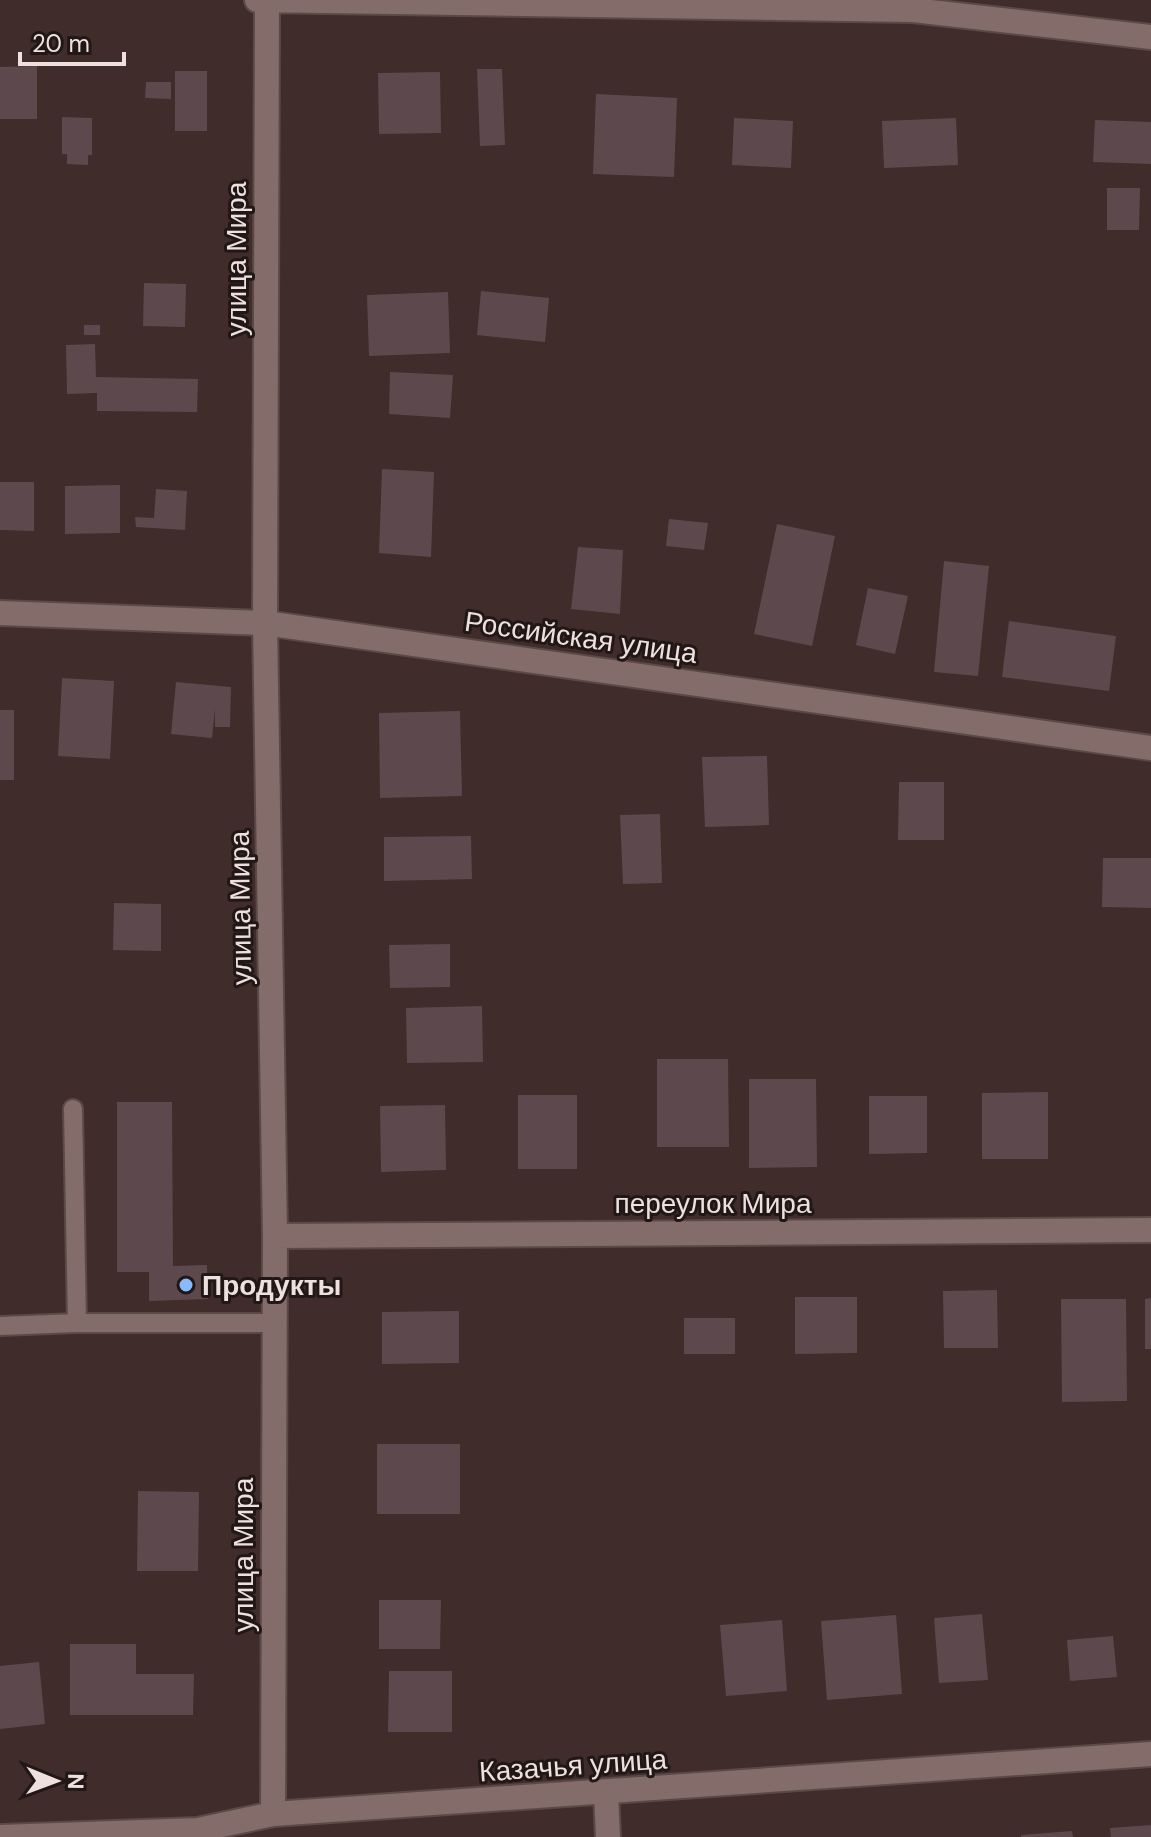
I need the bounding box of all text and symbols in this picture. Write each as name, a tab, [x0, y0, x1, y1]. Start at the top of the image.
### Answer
scale bar	[20, 16, 124, 66]
text: 20 m	[32, 28, 90, 59]
street label: улица Мира	[218, 181, 255, 336]
street label: Российская улица	[462, 603, 700, 672]
street label: улица Мира	[221, 830, 260, 986]
street label: переулок Мира	[615, 1185, 812, 1222]
place label: Продукты	[202, 1267, 341, 1304]
marker: Продукты	[177, 1276, 195, 1294]
street label: улица Мира	[225, 1477, 262, 1632]
street label: Казачья улица	[478, 1740, 669, 1791]
north arrow	[16, 1741, 96, 1821]
text: N	[61, 1773, 90, 1790]

